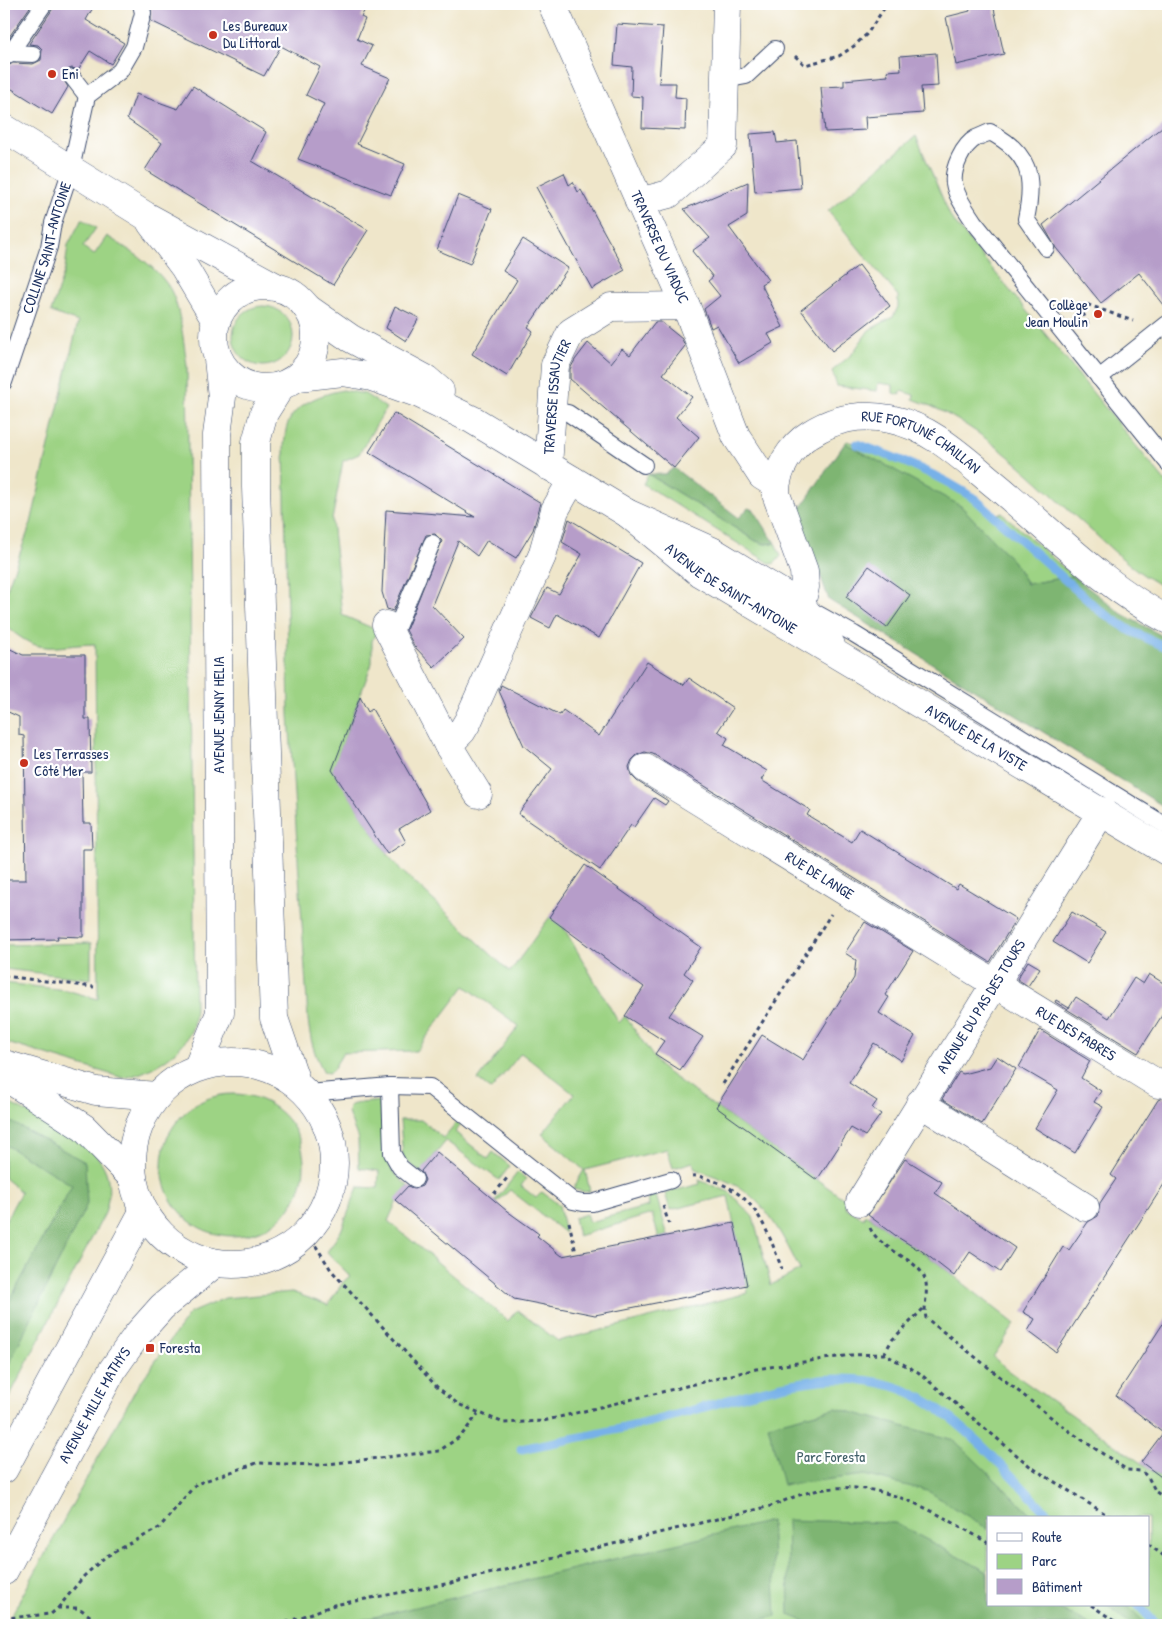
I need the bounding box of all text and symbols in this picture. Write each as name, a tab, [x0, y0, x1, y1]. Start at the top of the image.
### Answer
place label: Les Bureaux Du Littoral	[223, 15, 288, 53]
marker: Les Bureaux Du Littoral	[207, 29, 219, 41]
place label: Eni	[62, 63, 79, 84]
marker: Eni	[46, 68, 58, 80]
street label: COLLINE SAINT-ANTOINE	[16, 178, 76, 316]
street label: TRAVERSE DU VIADUC	[626, 187, 695, 307]
place label: Collège Jean Moulin	[1025, 294, 1088, 332]
marker: Collège Jean Moulin	[1092, 308, 1104, 320]
street label: TRAVERSE ISSAUTIER	[538, 336, 576, 455]
street label: RUE FORTUNÉ CHAILLAN	[861, 405, 985, 478]
street label: AVENUE DE SAINT-ANTOINE	[661, 538, 802, 639]
street label: AVENUE JENNY HELIA	[208, 656, 229, 774]
street label: AVENUE DE LA VISTE	[922, 699, 1031, 776]
place label: Les Terrasses Côté Mer	[34, 743, 109, 781]
marker: Les Terrasses Côté Mer	[18, 757, 30, 769]
street label: RUE DE LANGE	[781, 846, 858, 904]
street label: AVENUE DU PAS DES TOURS	[931, 935, 1030, 1077]
street label: RUE DES FABRES	[1032, 1000, 1120, 1066]
place label: Foresta	[159, 1337, 200, 1358]
marker: Foresta	[144, 1342, 156, 1354]
street label: AVENUE MILLIE MATHYS	[53, 1343, 135, 1467]
park label: Parc Foresta	[797, 1446, 865, 1467]
legend	[987, 1516, 1150, 1606]
text: Route	[1032, 1526, 1062, 1547]
text: Parc	[1032, 1550, 1057, 1571]
text: Bâtiment	[1032, 1576, 1083, 1597]

